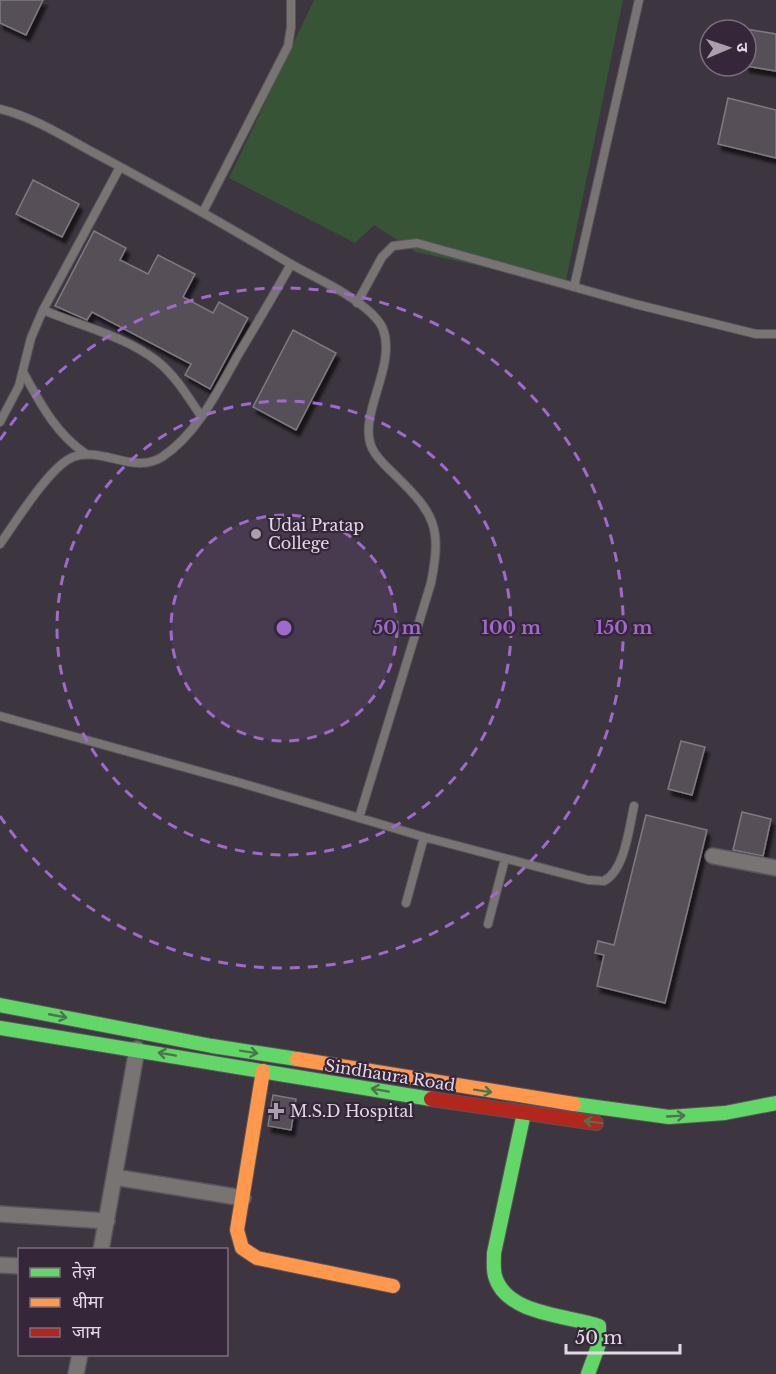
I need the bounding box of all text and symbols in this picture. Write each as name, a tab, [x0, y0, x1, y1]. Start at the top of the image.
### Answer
north arrow	[698, 18, 758, 78]
text: उ	[733, 42, 753, 53]
place label: Udai Pratap College	[268, 515, 364, 553]
marker: Udai Pratap College	[249, 527, 263, 541]
text: 50 m	[373, 617, 422, 639]
text: 100 m	[481, 617, 541, 639]
text: 150 m	[596, 617, 653, 639]
centre of rings	[274, 618, 294, 638]
one-way arrow	[47, 1011, 67, 1022]
one-way arrow	[239, 1047, 258, 1058]
one-way arrow	[157, 1049, 177, 1060]
street label: Sindhaura Road	[323, 1055, 457, 1095]
one-way arrow	[370, 1085, 390, 1096]
one-way arrow	[473, 1085, 492, 1096]
place label: M.S.D Hospital	[290, 1101, 414, 1121]
marker: M.S.D Hospital	[267, 1102, 285, 1120]
one-way arrow	[666, 1111, 685, 1122]
one-way arrow	[584, 1117, 604, 1128]
legend	[18, 1248, 228, 1356]
text: तेज़	[72, 1261, 96, 1283]
text: धीमा	[72, 1291, 103, 1313]
scale bar	[566, 1317, 680, 1355]
text: जाम	[72, 1321, 102, 1343]
text: 50 m	[575, 1327, 623, 1349]

